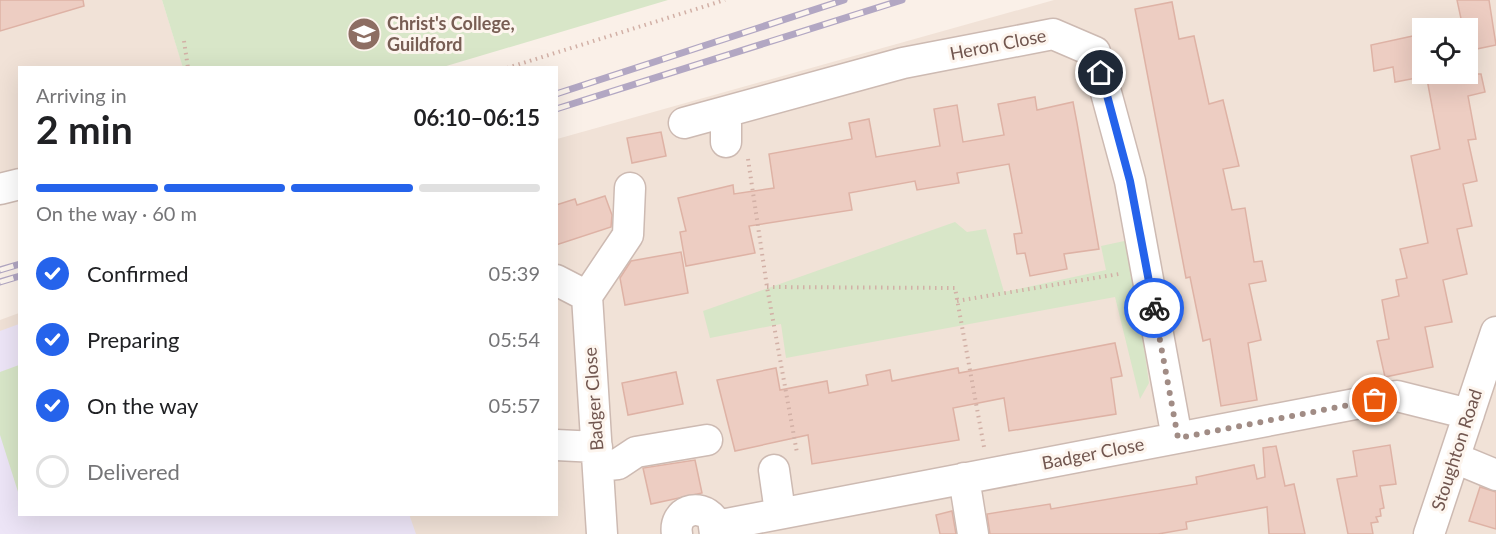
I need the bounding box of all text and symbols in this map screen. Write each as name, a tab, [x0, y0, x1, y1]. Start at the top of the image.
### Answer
place label: Christ's College, Guildford	[387, 12, 515, 55]
school or university icon: Christ's College, Guildford	[346, 16, 382, 52]
map controls	[1412, 18, 1478, 84]
button: locate	[1412, 18, 1478, 84]
street label: Heron Close	[948, 24, 1048, 64]
pin	[1075, 47, 1126, 98]
icon: home	[1084, 56, 1117, 89]
text: Arriving in	[36, 83, 127, 107]
text: 06:10–06:15	[414, 104, 540, 131]
text: 2 min	[36, 106, 133, 152]
text: On the way · 60 m	[36, 201, 197, 225]
icon: check	[36, 257, 69, 290]
text: Confirmed	[87, 260, 189, 287]
text: 05:39	[489, 261, 540, 285]
courier	[1124, 278, 1184, 338]
icon: bike	[1138, 292, 1171, 325]
icon: check	[36, 323, 69, 356]
text: Preparing	[87, 326, 179, 353]
text: 05:54	[489, 327, 540, 351]
street label: Badger Close	[578, 347, 608, 452]
pin	[1349, 374, 1400, 425]
icon: bag	[1358, 383, 1391, 416]
street label: Stoughton Road	[1426, 386, 1486, 513]
icon: check	[36, 389, 69, 422]
text: On the way	[87, 392, 198, 419]
text: 05:57	[489, 393, 540, 417]
street label: Badger Close	[1040, 432, 1146, 474]
text: Delivered	[87, 458, 180, 485]

